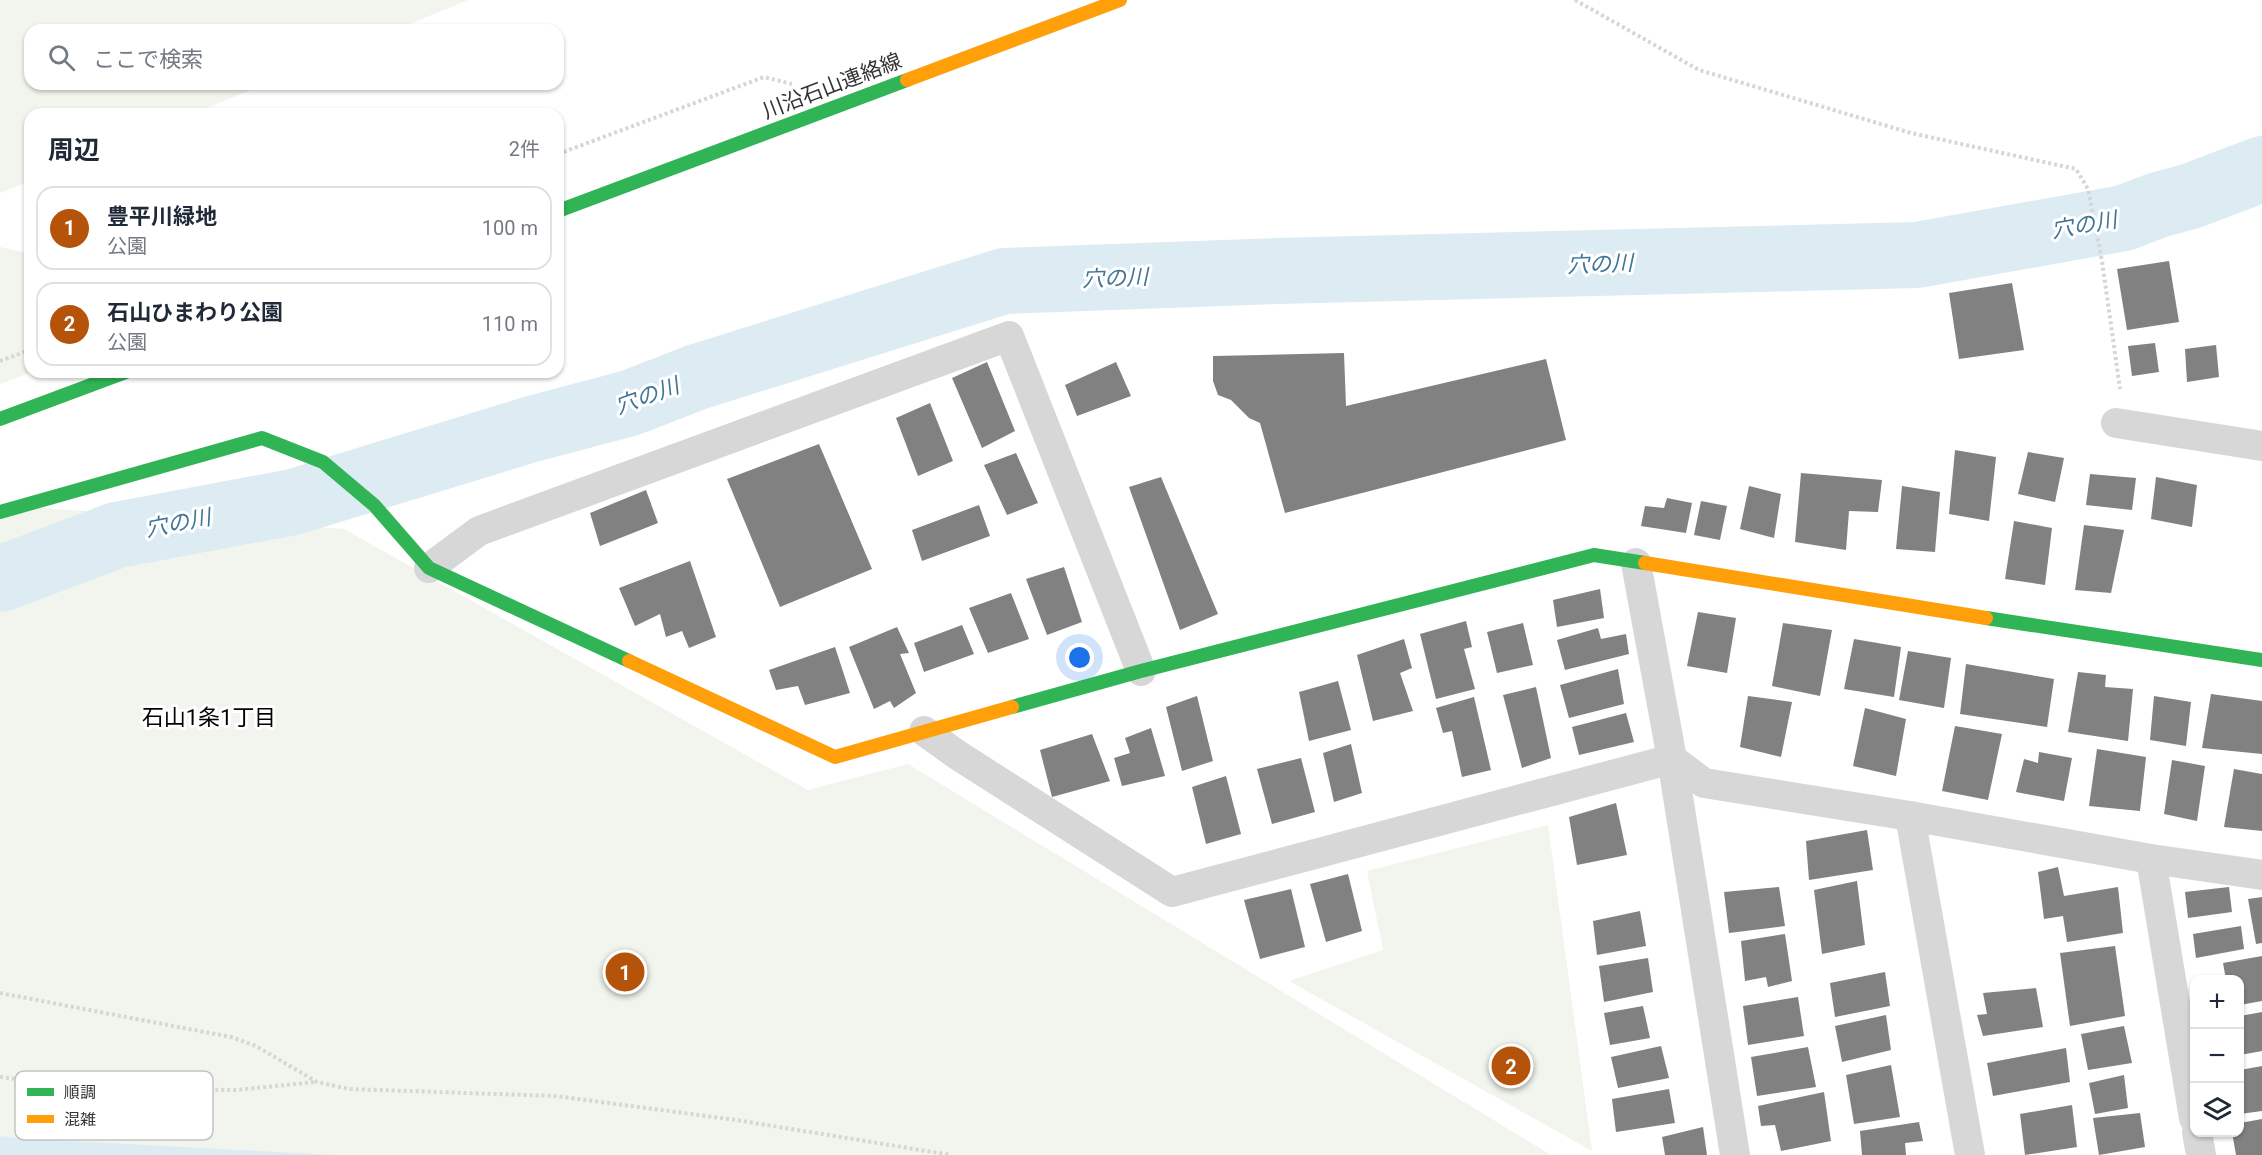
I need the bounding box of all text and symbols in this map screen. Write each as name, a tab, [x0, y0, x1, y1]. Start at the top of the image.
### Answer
search box	[24, 24, 564, 90]
icon: search	[45, 41, 78, 74]
text: ここで検索	[93, 47, 203, 72]
street label: 川沿石山連絡線	[759, 48, 905, 124]
text: 周辺	[48, 135, 100, 165]
text: 2件	[509, 137, 540, 161]
text: 豊平川緑地	[107, 204, 217, 229]
water label: 穴の川	[2049, 207, 2121, 243]
text: 1	[64, 216, 75, 240]
text: 100 m	[482, 216, 538, 240]
text: 公園	[107, 234, 147, 258]
water label: 穴の川	[1567, 250, 1635, 278]
water label: 穴の川	[1082, 264, 1150, 292]
text: 石山ひまわり公園	[107, 300, 283, 325]
text: 2	[64, 312, 75, 336]
text: 110 m	[482, 312, 538, 336]
text: 公園	[107, 330, 147, 354]
water label: 穴の川	[612, 372, 684, 419]
water label: 穴の川	[143, 504, 215, 542]
your location	[1065, 643, 1094, 672]
district label: 石山1条1丁目	[142, 705, 276, 730]
pin: 1	[606, 950, 644, 994]
map controls	[2190, 975, 2244, 1137]
button: +	[2190, 975, 2244, 1029]
button: −	[2190, 1029, 2244, 1083]
pin: 2	[1492, 1044, 1530, 1088]
legend	[15, 1071, 213, 1140]
text: 順調	[64, 1083, 96, 1102]
button: layers	[2190, 1083, 2244, 1137]
text: 混雑	[64, 1110, 96, 1129]

